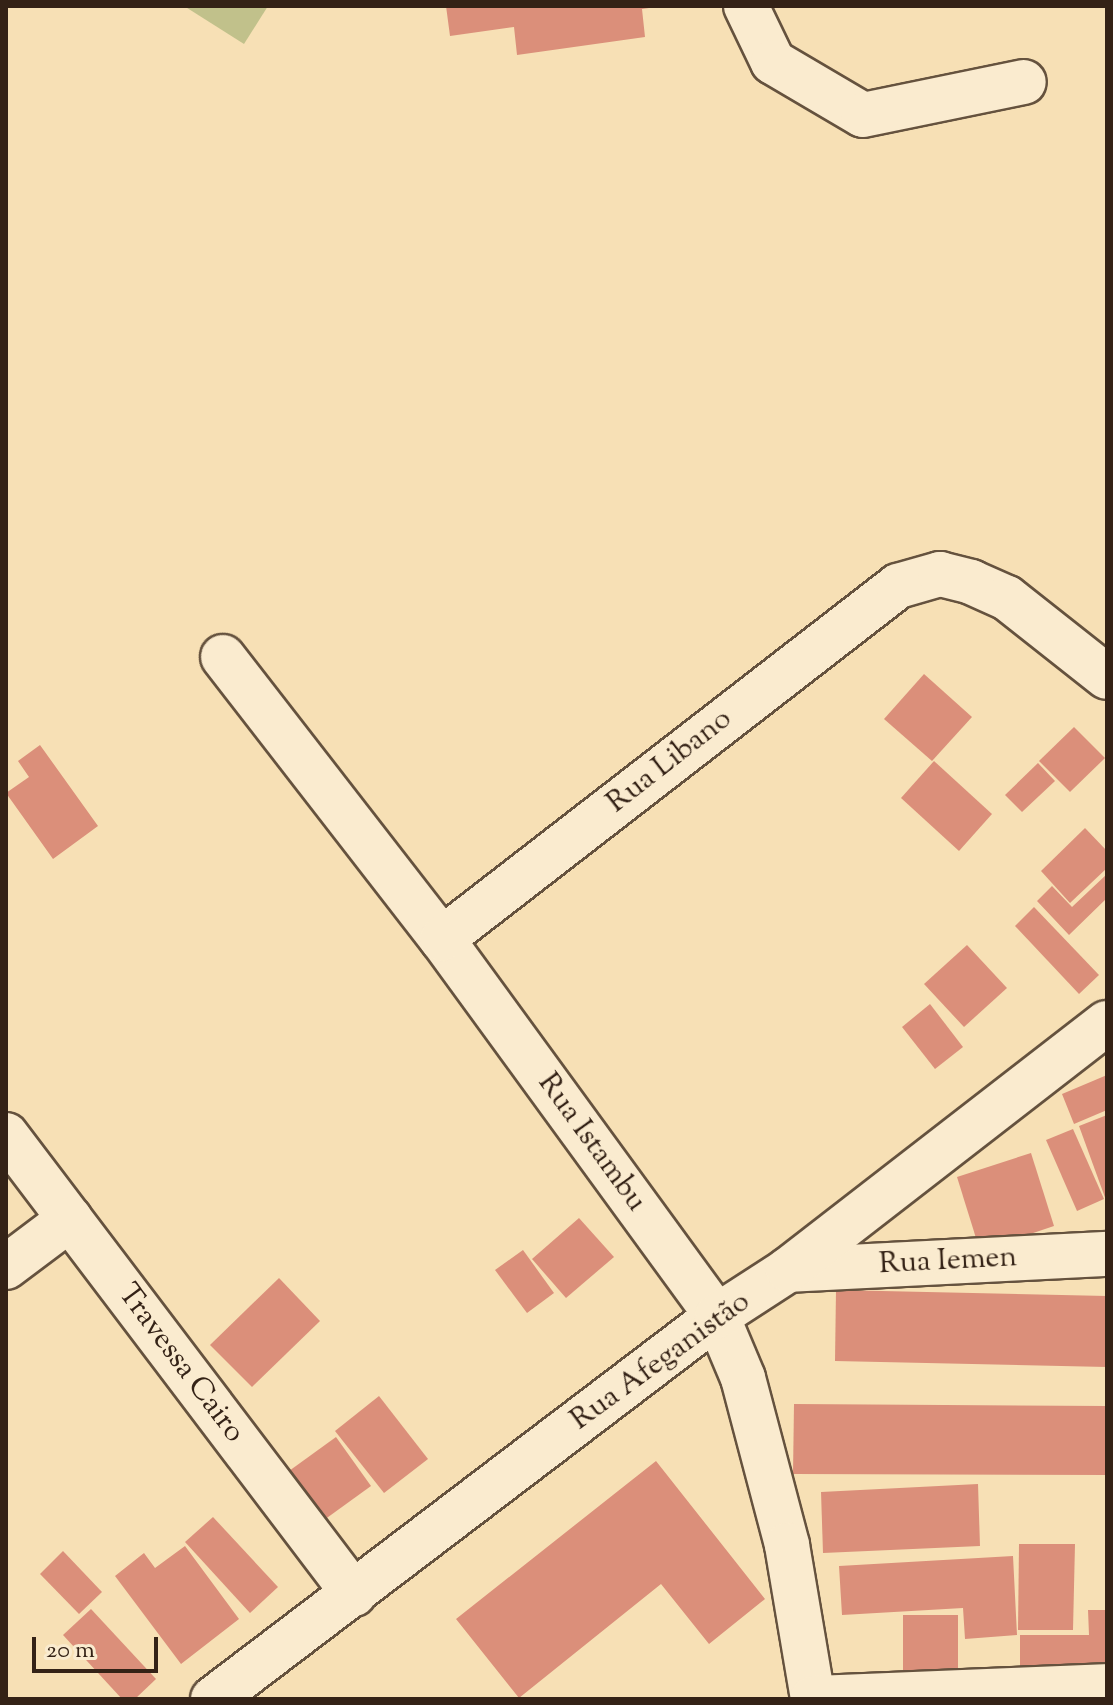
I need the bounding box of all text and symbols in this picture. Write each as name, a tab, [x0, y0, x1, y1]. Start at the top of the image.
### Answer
street label: Rua Libano	[600, 702, 740, 822]
street label: Rua Istambu	[529, 1067, 653, 1219]
street label: Rua Iemen	[878, 1240, 1018, 1284]
street label: Travessa Cairo	[109, 1278, 251, 1450]
street label: Rua Afeganistão	[564, 1285, 758, 1439]
scale bar	[36, 1621, 162, 1671]
text: 20 m	[46, 1634, 95, 1668]

